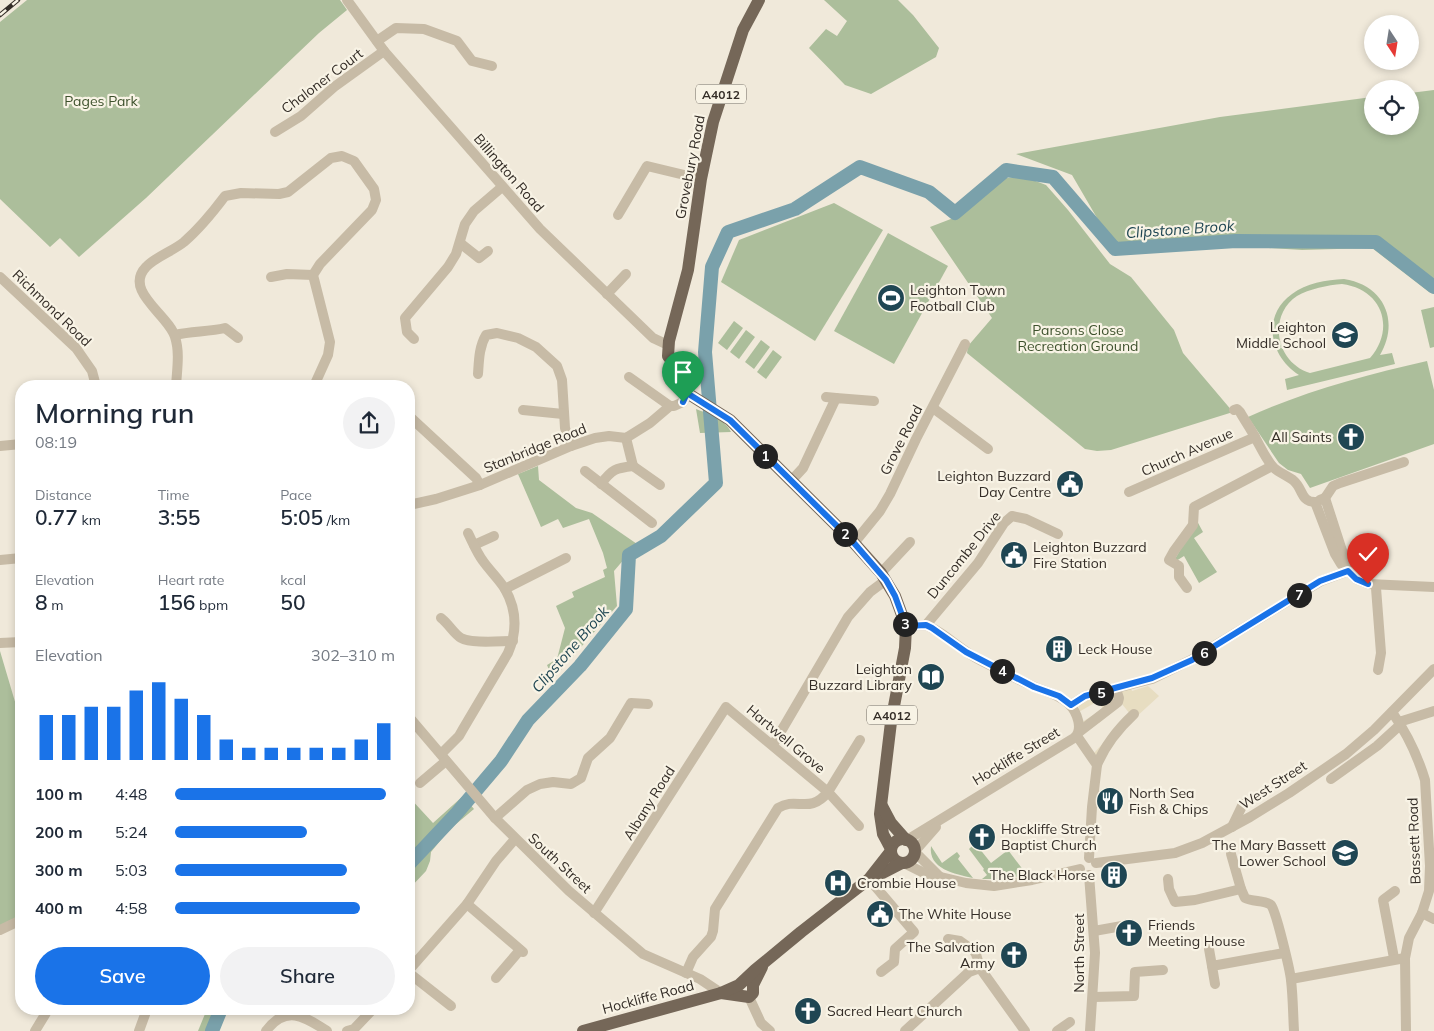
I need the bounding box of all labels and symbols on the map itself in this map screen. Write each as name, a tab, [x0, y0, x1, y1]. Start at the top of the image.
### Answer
north arrow	[1364, 15, 1419, 70]
street label: Chaloner Court	[278, 44, 366, 118]
road number: A4012	[696, 85, 746, 104]
park label: Pages Park	[64, 92, 138, 110]
street label: Grovebury Road	[671, 114, 709, 220]
street label: Billington Road	[470, 130, 548, 216]
water label: Clipstone Brook	[1125, 216, 1236, 242]
street label: Richmond Road	[9, 266, 95, 350]
place label: Leighton Town Football Club	[910, 281, 1005, 315]
sports icon: Leighton Town Football Club	[876, 283, 906, 313]
place label: Leighton Middle School	[1236, 318, 1326, 352]
school or university icon: Leighton Middle School	[1330, 320, 1360, 350]
park label: Parsons Close Recreation Ground	[1017, 321, 1139, 355]
pin	[662, 351, 704, 402]
street label: Grove Road	[876, 402, 926, 478]
street label: Stanbridge Road	[481, 419, 589, 477]
church icon: All Saints	[1336, 422, 1366, 452]
street label: Church Avenue	[1138, 424, 1236, 480]
place label: All Saints	[1271, 428, 1332, 446]
pin: 1	[752, 444, 778, 468]
place label: Leighton Buzzard Day Centre	[937, 467, 1051, 501]
public building icon: Leighton Buzzard Day Centre	[1055, 469, 1085, 499]
street label: Duncombe Drive	[923, 508, 1005, 602]
pin: 2	[832, 522, 858, 546]
pin	[1347, 533, 1389, 584]
place label: Leighton Buzzard Fire Station	[1033, 538, 1147, 572]
public building icon: Leighton Buzzard Fire Station	[999, 540, 1029, 570]
pin: 7	[1286, 582, 1312, 608]
water label: Clipstone Brook	[527, 601, 614, 696]
pin: 3	[892, 612, 918, 636]
building icon: Leck House	[1044, 634, 1074, 664]
place label: Leck House	[1078, 640, 1152, 658]
pin: 6	[1192, 640, 1216, 666]
pin: 4	[990, 658, 1014, 684]
place label: Leighton Buzzard Library	[809, 660, 913, 694]
library icon: Leighton Buzzard Library	[916, 662, 946, 692]
pin: 5	[1088, 680, 1114, 706]
street label: Hartwell Grove	[743, 701, 829, 777]
road number: A4012	[867, 706, 917, 724]
street label: Hockliffe Street	[969, 723, 1063, 789]
street label: West Street	[1236, 757, 1310, 813]
street label: Albany Road	[619, 763, 679, 843]
place label: North Sea Fish & Chips	[1129, 784, 1209, 818]
restaurant icon: North Sea Fish & Chips	[1095, 786, 1125, 816]
street label: Bassett Road	[1403, 797, 1425, 885]
place label: Hockliffe Street Baptist Church	[1001, 820, 1100, 854]
church icon: Hockliffe Street Baptist Church	[967, 822, 997, 852]
street label: South Street	[525, 829, 596, 897]
place label: The Mary Bassett Lower School	[1212, 836, 1326, 870]
school or university icon: The Mary Bassett Lower School	[1330, 838, 1360, 868]
building icon: The Black Horse	[1099, 860, 1129, 890]
place label: The Black Horse	[990, 866, 1095, 884]
hospital icon: Crombie House	[823, 868, 853, 898]
place label: Crombie House	[857, 874, 956, 892]
public building icon: The White House	[865, 899, 895, 929]
place label: The White House	[899, 905, 1012, 923]
street label: North Street	[1070, 913, 1088, 993]
place label: Friends Meeting House	[1148, 916, 1245, 950]
church icon: Friends Meeting House	[1114, 918, 1144, 948]
place label: The Salvation Army	[906, 938, 996, 972]
church icon: The Salvation Army	[999, 940, 1029, 970]
street label: Hockliffe Road	[600, 976, 696, 1018]
church icon: Sacred Heart Church	[793, 996, 823, 1026]
place label: Sacred Heart Church	[827, 1002, 962, 1020]

